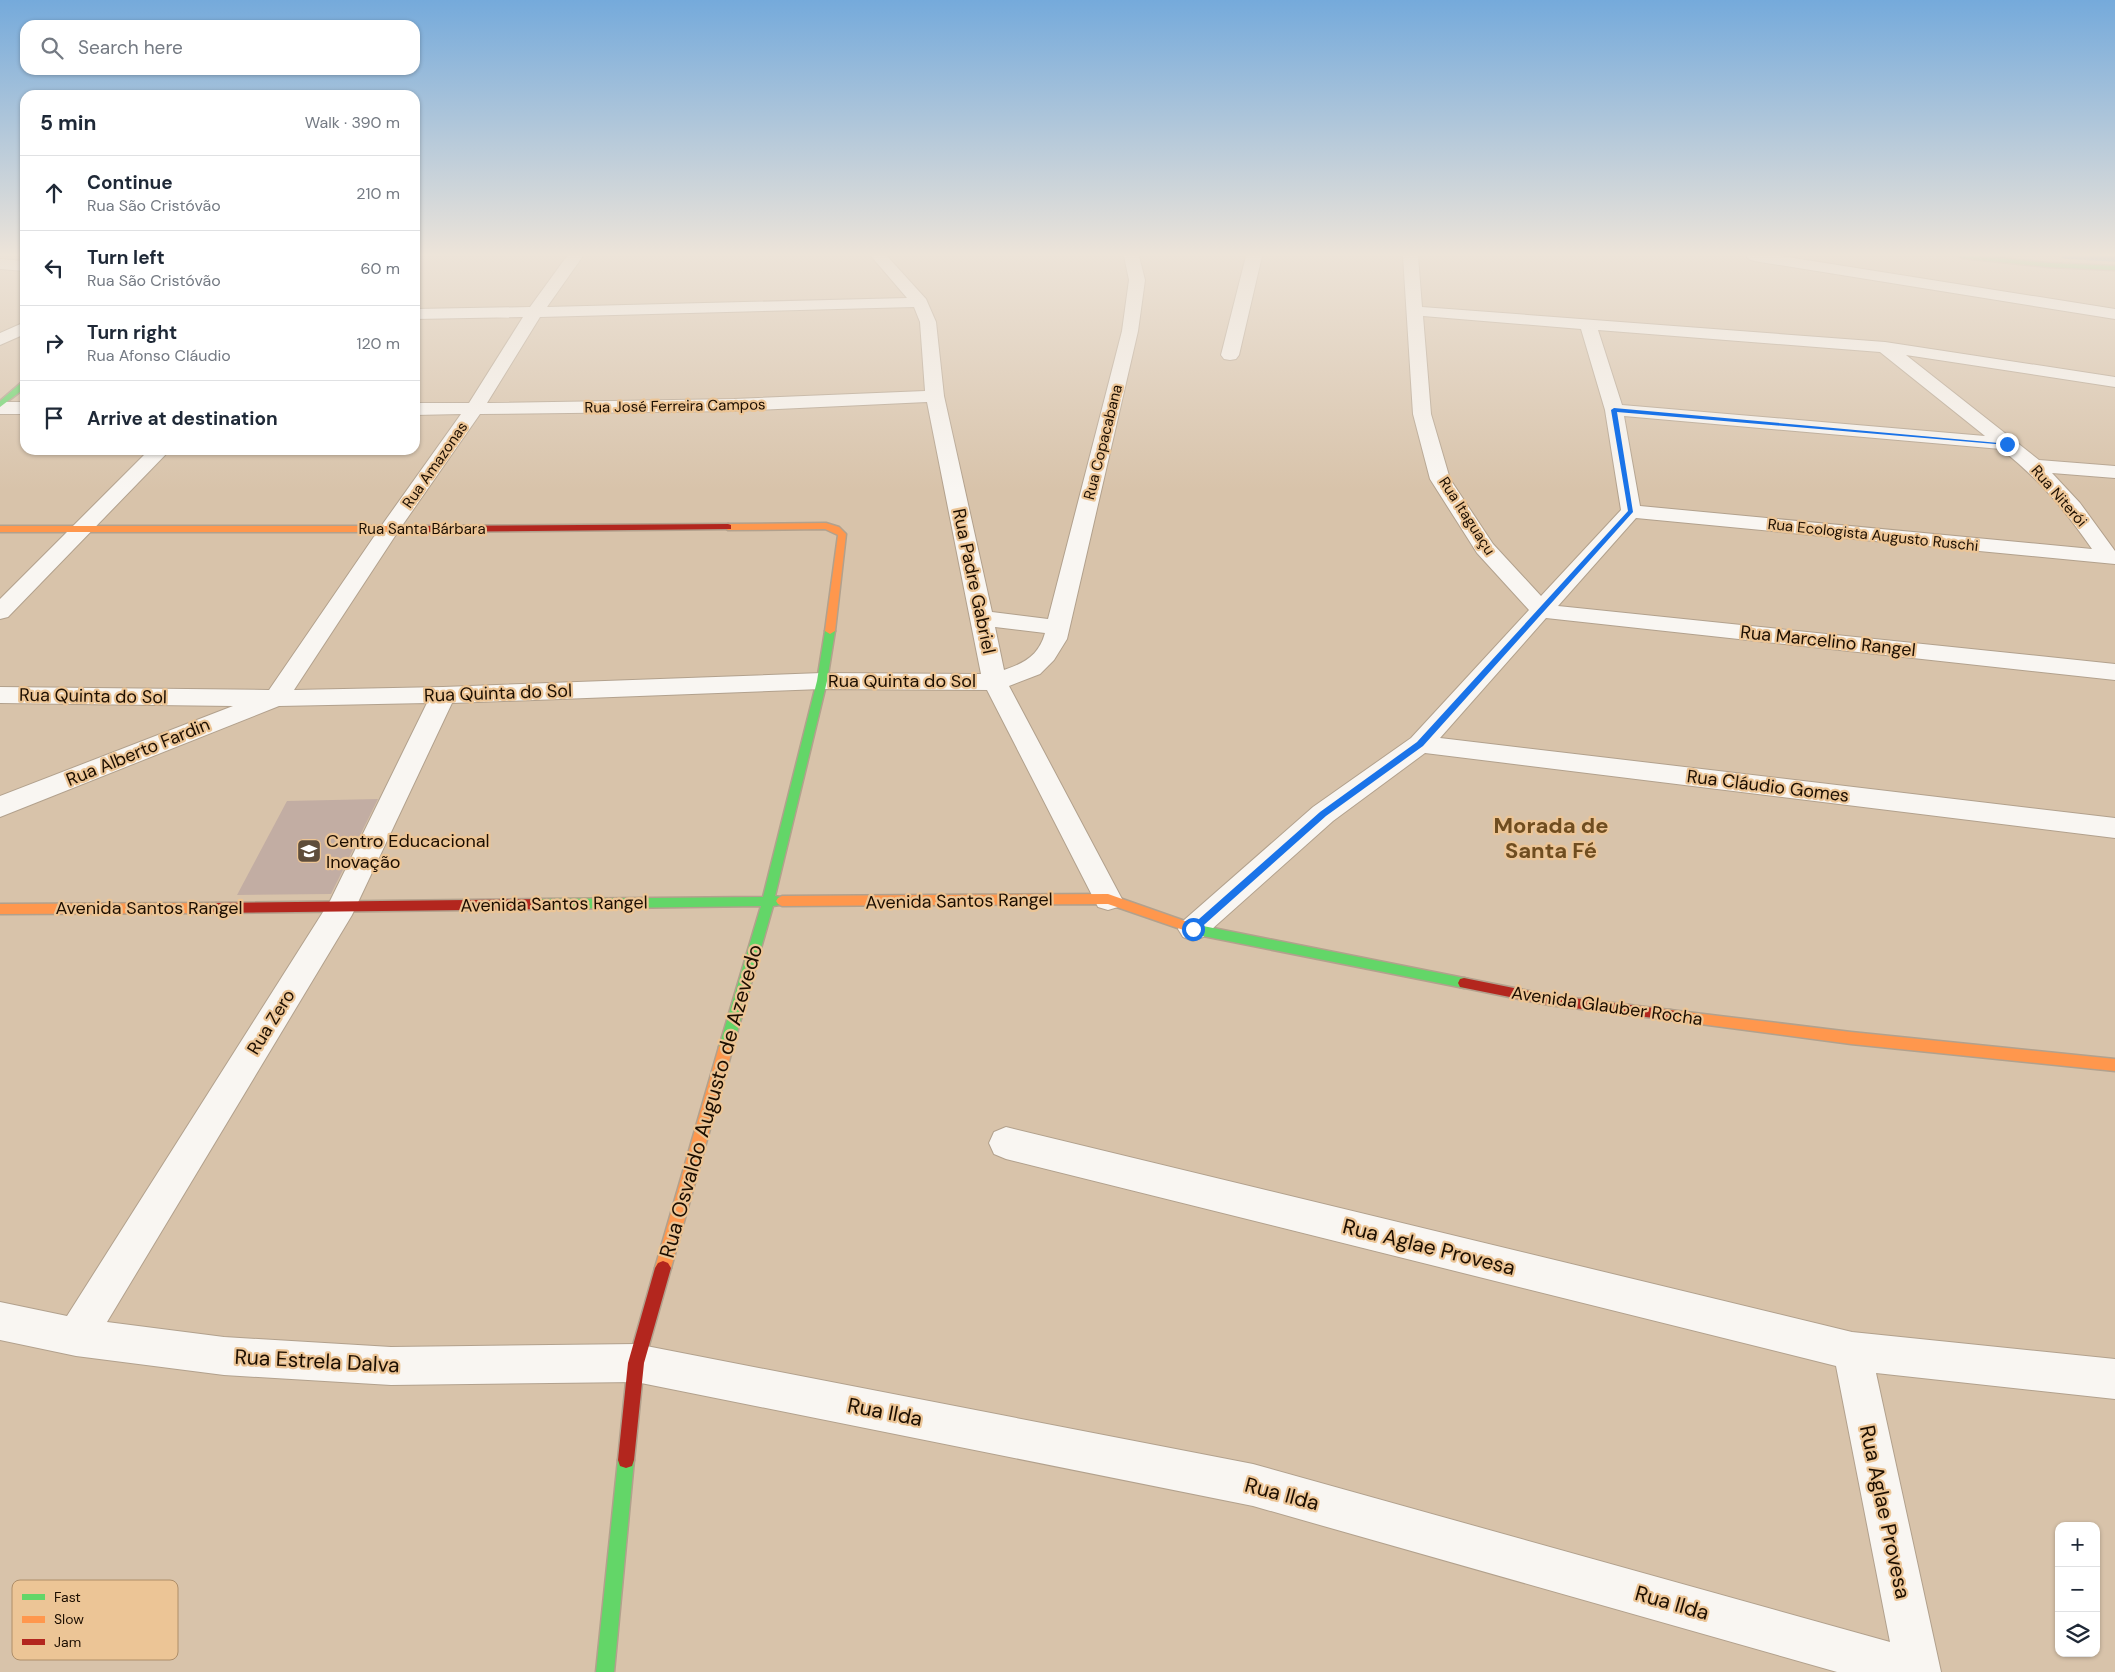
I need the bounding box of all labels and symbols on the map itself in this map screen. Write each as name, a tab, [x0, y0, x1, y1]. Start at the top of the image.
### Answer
street label: Rua Copacabana	[1079, 382, 1127, 502]
street label: Rua José Ferreira Campos	[584, 394, 766, 418]
street label: Rua Amazonas	[398, 418, 472, 512]
route end	[1996, 433, 2019, 456]
street label: Rua Niterói	[2027, 461, 2091, 531]
street label: Rua Itaguaçu	[1434, 473, 1500, 559]
street label: Rua Padre Gabriel	[947, 506, 1001, 656]
street label: Rua Ecologista Augusto Ruschi	[1767, 514, 1979, 556]
street label: Rua Santa Bárbara	[358, 519, 486, 539]
street label: Rua Marcelino Rangel	[1739, 620, 1917, 662]
street label: Rua Quinta do Sol	[828, 669, 976, 693]
street label: Rua Quinta do Sol	[424, 678, 572, 708]
street label: Rua Quinta do Sol	[19, 683, 167, 709]
street label: Rua Alberto Fardin	[63, 712, 213, 792]
street label: Rua Cláudio Gomes	[1685, 764, 1851, 808]
district label: Morada de Santa Fé	[1494, 811, 1608, 865]
place label: Centro Educacional Inovação	[326, 829, 490, 874]
school or university icon: Centro Educacional Inovação	[296, 838, 322, 864]
street label: Avenida Santos Rangel	[865, 887, 1053, 915]
street label: Avenida Santos Rangel	[460, 890, 648, 918]
street label: Avenida Santos Rangel	[55, 896, 243, 920]
route start	[1182, 918, 1205, 941]
street label: Rua Osvaldo Augusto de Azevedo	[653, 941, 769, 1261]
street label: Avenida Glauber Rocha	[1510, 981, 1704, 1031]
street label: Rua Zero	[242, 985, 300, 1059]
street label: Rua Aglae Provesa	[1340, 1212, 1518, 1282]
street label: Rua Estrela Dalva	[234, 1343, 400, 1379]
street label: Rua Ilda	[845, 1391, 925, 1433]
street label: Rua Aglae Provesa	[1853, 1423, 1917, 1601]
street label: Rua Ilda	[1242, 1471, 1322, 1517]
street label: Rua Ilda	[1632, 1579, 1712, 1627]
legend	[12, 1580, 178, 1660]
text: Fast	[54, 1588, 81, 1606]
text: Slow	[54, 1610, 84, 1628]
text: Jam	[54, 1633, 81, 1651]

